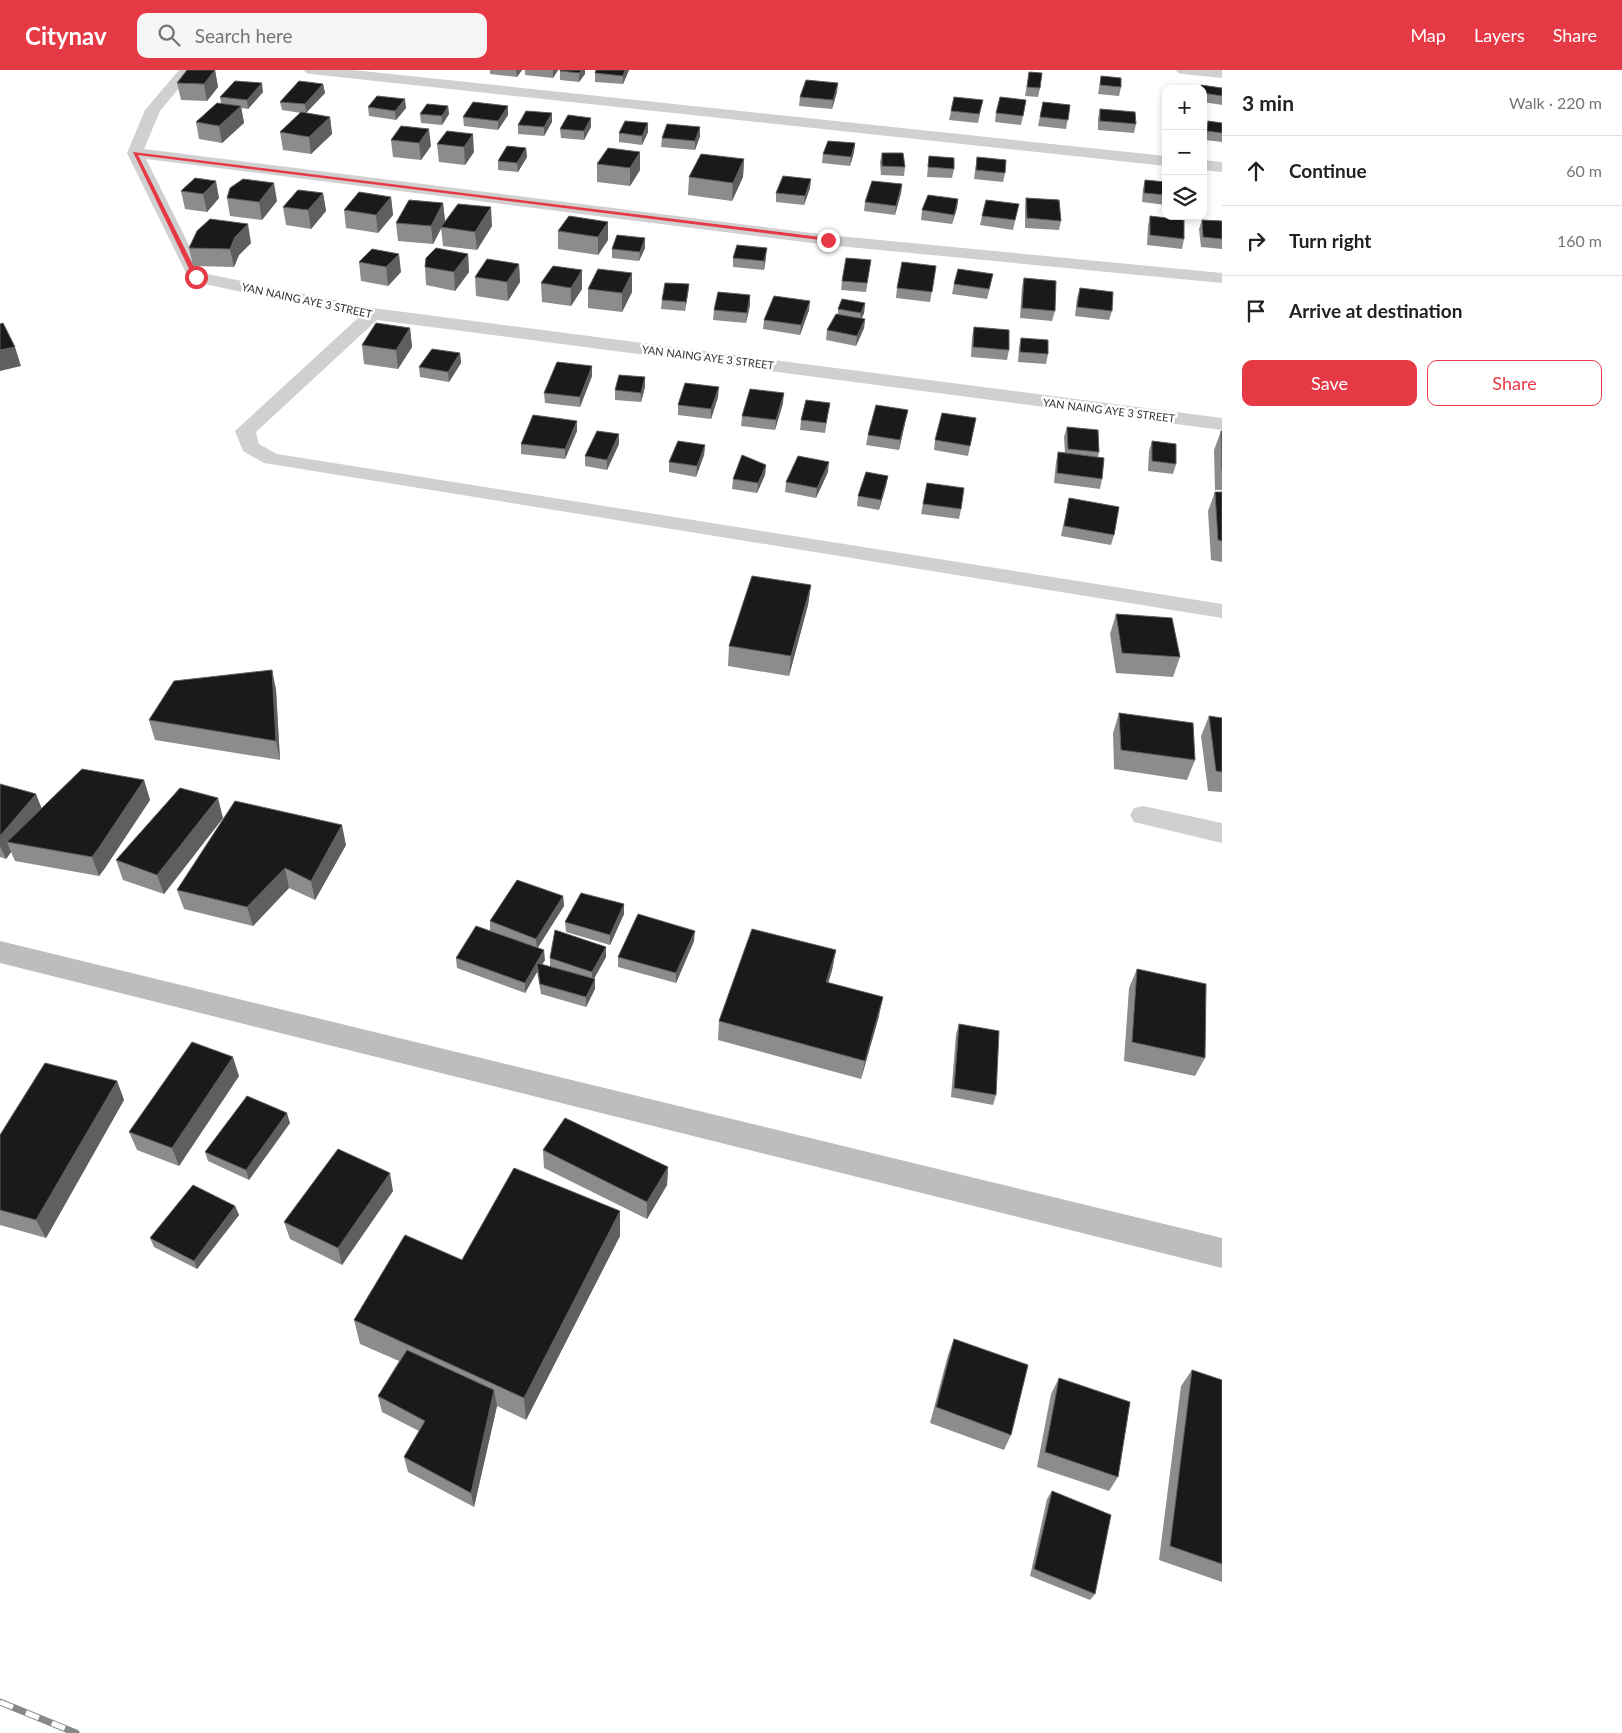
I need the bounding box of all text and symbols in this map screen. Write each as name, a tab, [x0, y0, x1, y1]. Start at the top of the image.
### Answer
search box	[137, 13, 487, 58]
text: Citynav	[25, 21, 107, 50]
icon: search	[155, 21, 183, 49]
text: Search here	[195, 24, 293, 47]
text: Map	[1410, 24, 1446, 46]
text: Layers	[1474, 24, 1525, 46]
text: Share	[1553, 24, 1597, 46]
map controls	[1162, 85, 1207, 220]
button: +	[1162, 85, 1207, 130]
text: 3 min	[1242, 90, 1294, 115]
text: Walk · 220 m	[1509, 93, 1602, 112]
button: −	[1162, 130, 1207, 175]
icon: ahead	[1242, 157, 1270, 185]
text: Continue	[1289, 159, 1367, 182]
text: 60 m	[1566, 161, 1602, 180]
button: layers	[1162, 175, 1207, 220]
icon: right	[1242, 227, 1270, 255]
route end	[817, 229, 840, 252]
text: Turn right	[1289, 229, 1371, 252]
text: 160 m	[1557, 231, 1602, 250]
route start	[185, 266, 208, 289]
street label: YAN NAING AYE 3 STREET	[241, 280, 374, 320]
icon: arrive	[1242, 297, 1270, 325]
text: Arrive at destination	[1289, 299, 1462, 322]
street label: YAN NAING AYE 3 STREET	[641, 342, 775, 372]
button: Save	[1242, 360, 1417, 406]
button: Share	[1427, 360, 1602, 406]
street label: YAN NAING AYE 3 STREET	[1042, 395, 1176, 425]

